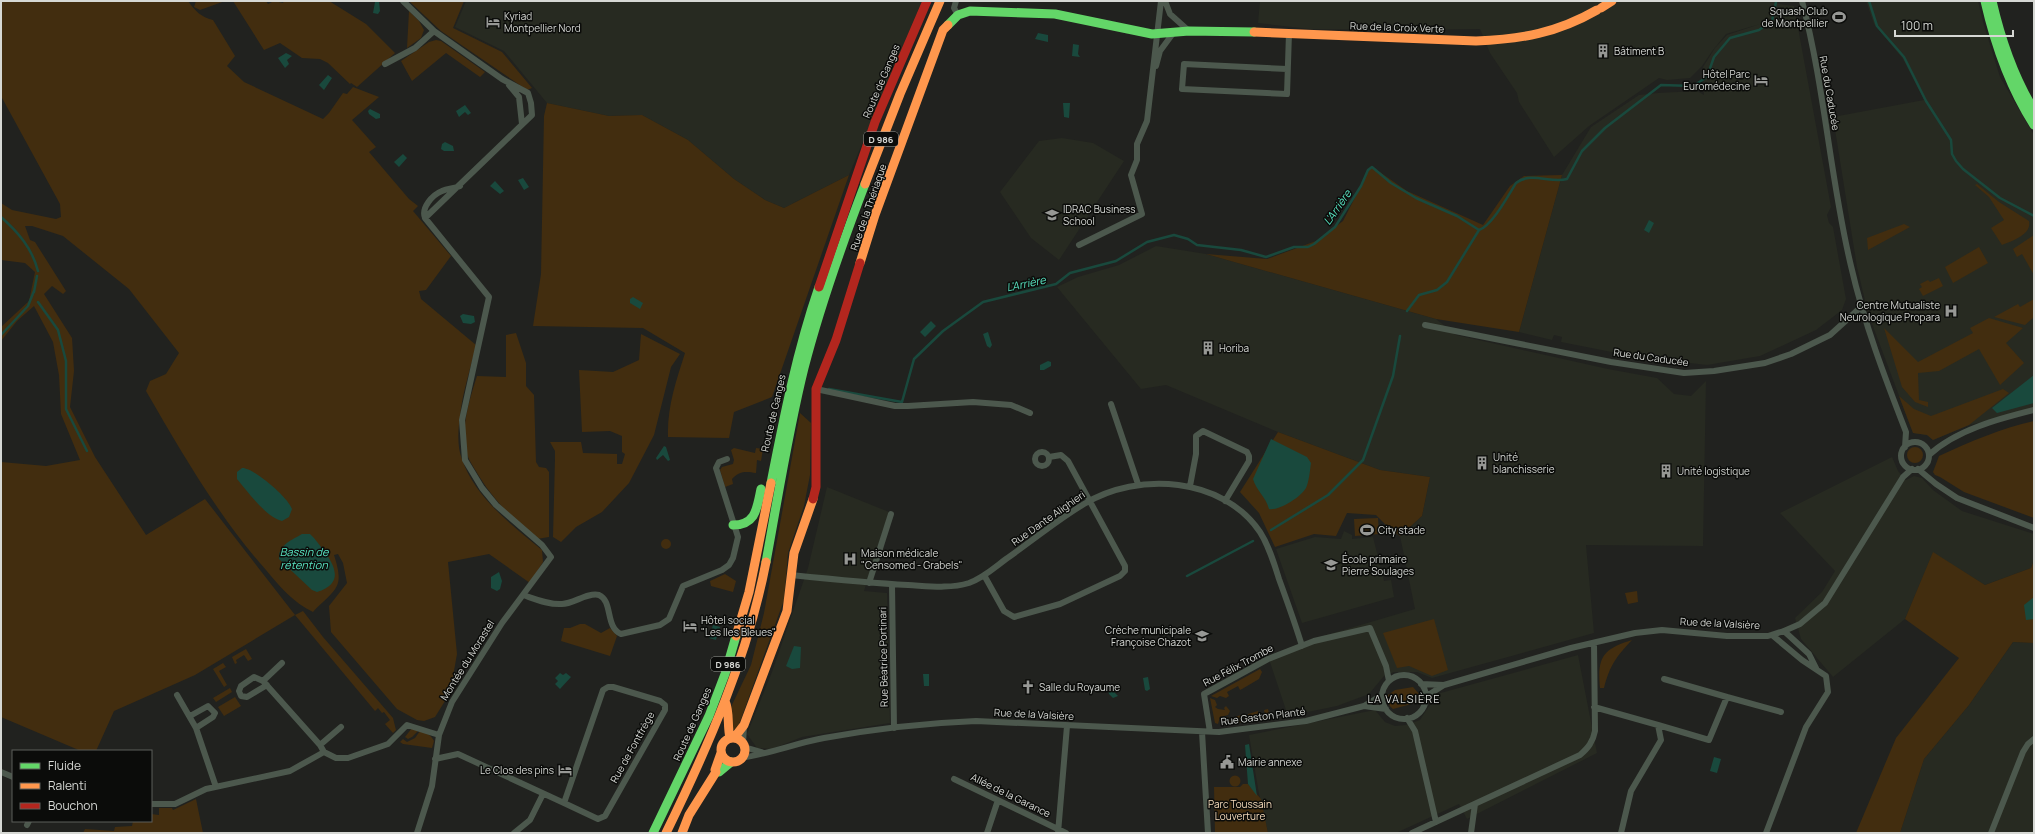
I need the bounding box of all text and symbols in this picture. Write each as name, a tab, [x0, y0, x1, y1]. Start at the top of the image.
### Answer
place label: Squash Club de Montpellier	[1762, 4, 1828, 30]
place label: Kyriad Montpellier Nord	[504, 9, 581, 35]
sports icon: Squash Club de Montpellier	[1831, 9, 1847, 25]
scale bar	[1895, 12, 2013, 38]
hotel icon: Kyriad Montpellier Nord	[485, 14, 501, 30]
text: 100 m	[1901, 17, 1933, 34]
street label: Rue de la Croix Verte	[1350, 18, 1445, 36]
street label: Route de Ganges	[859, 42, 903, 120]
building icon: Bâtiment B	[1595, 43, 1611, 59]
place label: Bâtiment B	[1614, 44, 1664, 58]
street label: Rue du Caducée	[1817, 54, 1843, 132]
place label: Hôtel Parc Euromédecine	[1683, 67, 1750, 93]
hotel icon: Hôtel Parc Euromédecine	[1753, 72, 1769, 88]
road number: D 986	[864, 132, 898, 146]
street label: Rue de la Thériaque	[847, 162, 889, 252]
water label: L'Arrière	[1320, 186, 1355, 227]
place label: IDRAC Business School	[1063, 202, 1136, 228]
school or university icon: IDRAC Business School	[1044, 207, 1060, 223]
water label: L'Arrière	[1005, 271, 1047, 294]
place label: Centre Mutualiste Neurologique Propara	[1840, 298, 1940, 324]
hospital icon: Centre Mutualiste Neurologique Propara	[1943, 303, 1959, 319]
building icon: Horiba	[1200, 340, 1216, 356]
place label: Horiba	[1219, 341, 1249, 355]
street label: Rue du Caducée	[1613, 345, 1690, 369]
street label: Route de Ganges	[757, 373, 789, 453]
place label: Unité blanchisserie	[1493, 450, 1555, 476]
building icon: Unité blanchisserie	[1474, 455, 1490, 471]
building icon: Unité logistique	[1658, 463, 1674, 479]
place label: Unité logistique	[1677, 464, 1750, 478]
street label: Rue Dante Alighieri	[1008, 487, 1088, 549]
sports icon: City stade	[1359, 522, 1375, 538]
place label: City stade	[1378, 523, 1425, 537]
water label: Bassin de rétention	[280, 544, 329, 572]
place label: Maison médicale "Censomed - Grabels"	[861, 546, 962, 572]
hospital icon: Maison médicale "Censomed - Grabels"	[842, 551, 858, 567]
place label: École primaire Pierre Soulages	[1342, 552, 1414, 578]
school or university icon: École primaire Pierre Soulages	[1323, 557, 1339, 573]
street label: Rue Béatrice Portinari	[875, 607, 891, 707]
place label: Hôtel social "Les Iles Bleues"	[701, 613, 776, 639]
street label: Rue de la Valsière	[1680, 614, 1760, 632]
street label: Montée du Morastel	[437, 617, 497, 703]
hotel icon: Hôtel social "Les Iles Bleues"	[682, 618, 698, 634]
place label: Crèche municipale Françoise Chazot	[1105, 623, 1191, 649]
school or university icon: Crèche municipale Françoise Chazot	[1194, 628, 1210, 644]
street label: Rue Félix Trombe	[1200, 640, 1276, 689]
road number: D 986	[711, 657, 745, 671]
church icon: Salle du Royaume	[1020, 679, 1036, 695]
place label: Salle du Royaume	[1039, 680, 1120, 694]
street label: Route de Ganges	[670, 685, 714, 763]
district label: LA VALSIÈRE	[1367, 691, 1441, 706]
street label: Rue Gaston Planté	[1220, 704, 1306, 728]
street label: Rue de la Valsière	[994, 705, 1074, 723]
street label: Rue de Fontfrège	[607, 709, 657, 785]
legend	[12, 750, 152, 822]
public building icon: Mairie annexe	[1219, 754, 1235, 770]
place label: Mairie annexe	[1238, 755, 1302, 769]
text: Fluide	[48, 757, 81, 774]
hotel icon: Le Clos des pins	[557, 762, 573, 778]
place label: Le Clos des pins	[480, 763, 554, 777]
street label: Allée de la Garance	[969, 770, 1053, 820]
text: Ralenti	[48, 777, 87, 794]
text: Bouchon	[48, 797, 98, 814]
park label: Parc Toussain Louverture	[1208, 797, 1272, 823]

